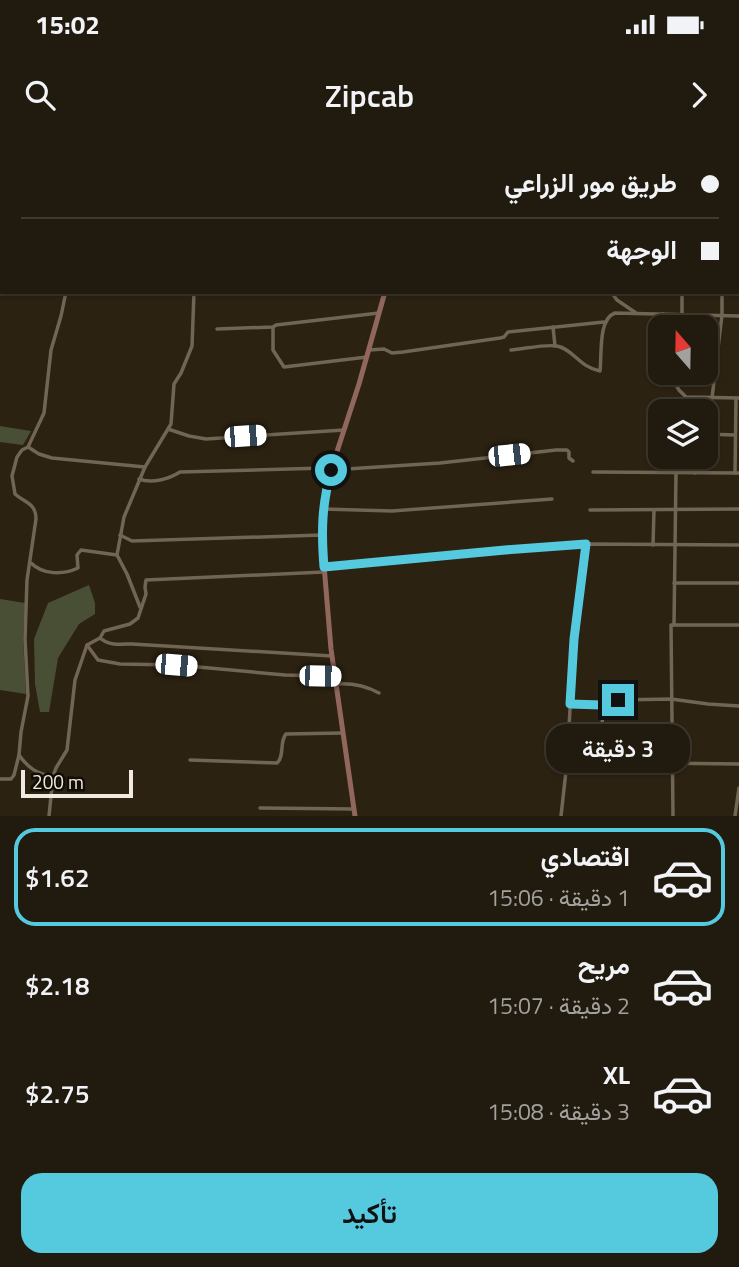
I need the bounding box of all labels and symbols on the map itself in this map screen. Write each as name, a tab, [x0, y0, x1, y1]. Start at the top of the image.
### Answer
north arrow	[648, 315, 718, 385]
car	[224, 424, 267, 448]
car	[488, 442, 531, 468]
route start	[315, 454, 347, 486]
car	[155, 653, 198, 677]
car	[299, 665, 342, 687]
route end	[602, 684, 634, 716]
callout: 3 دقيقة	[546, 724, 690, 774]
scale bar	[21, 766, 133, 798]

